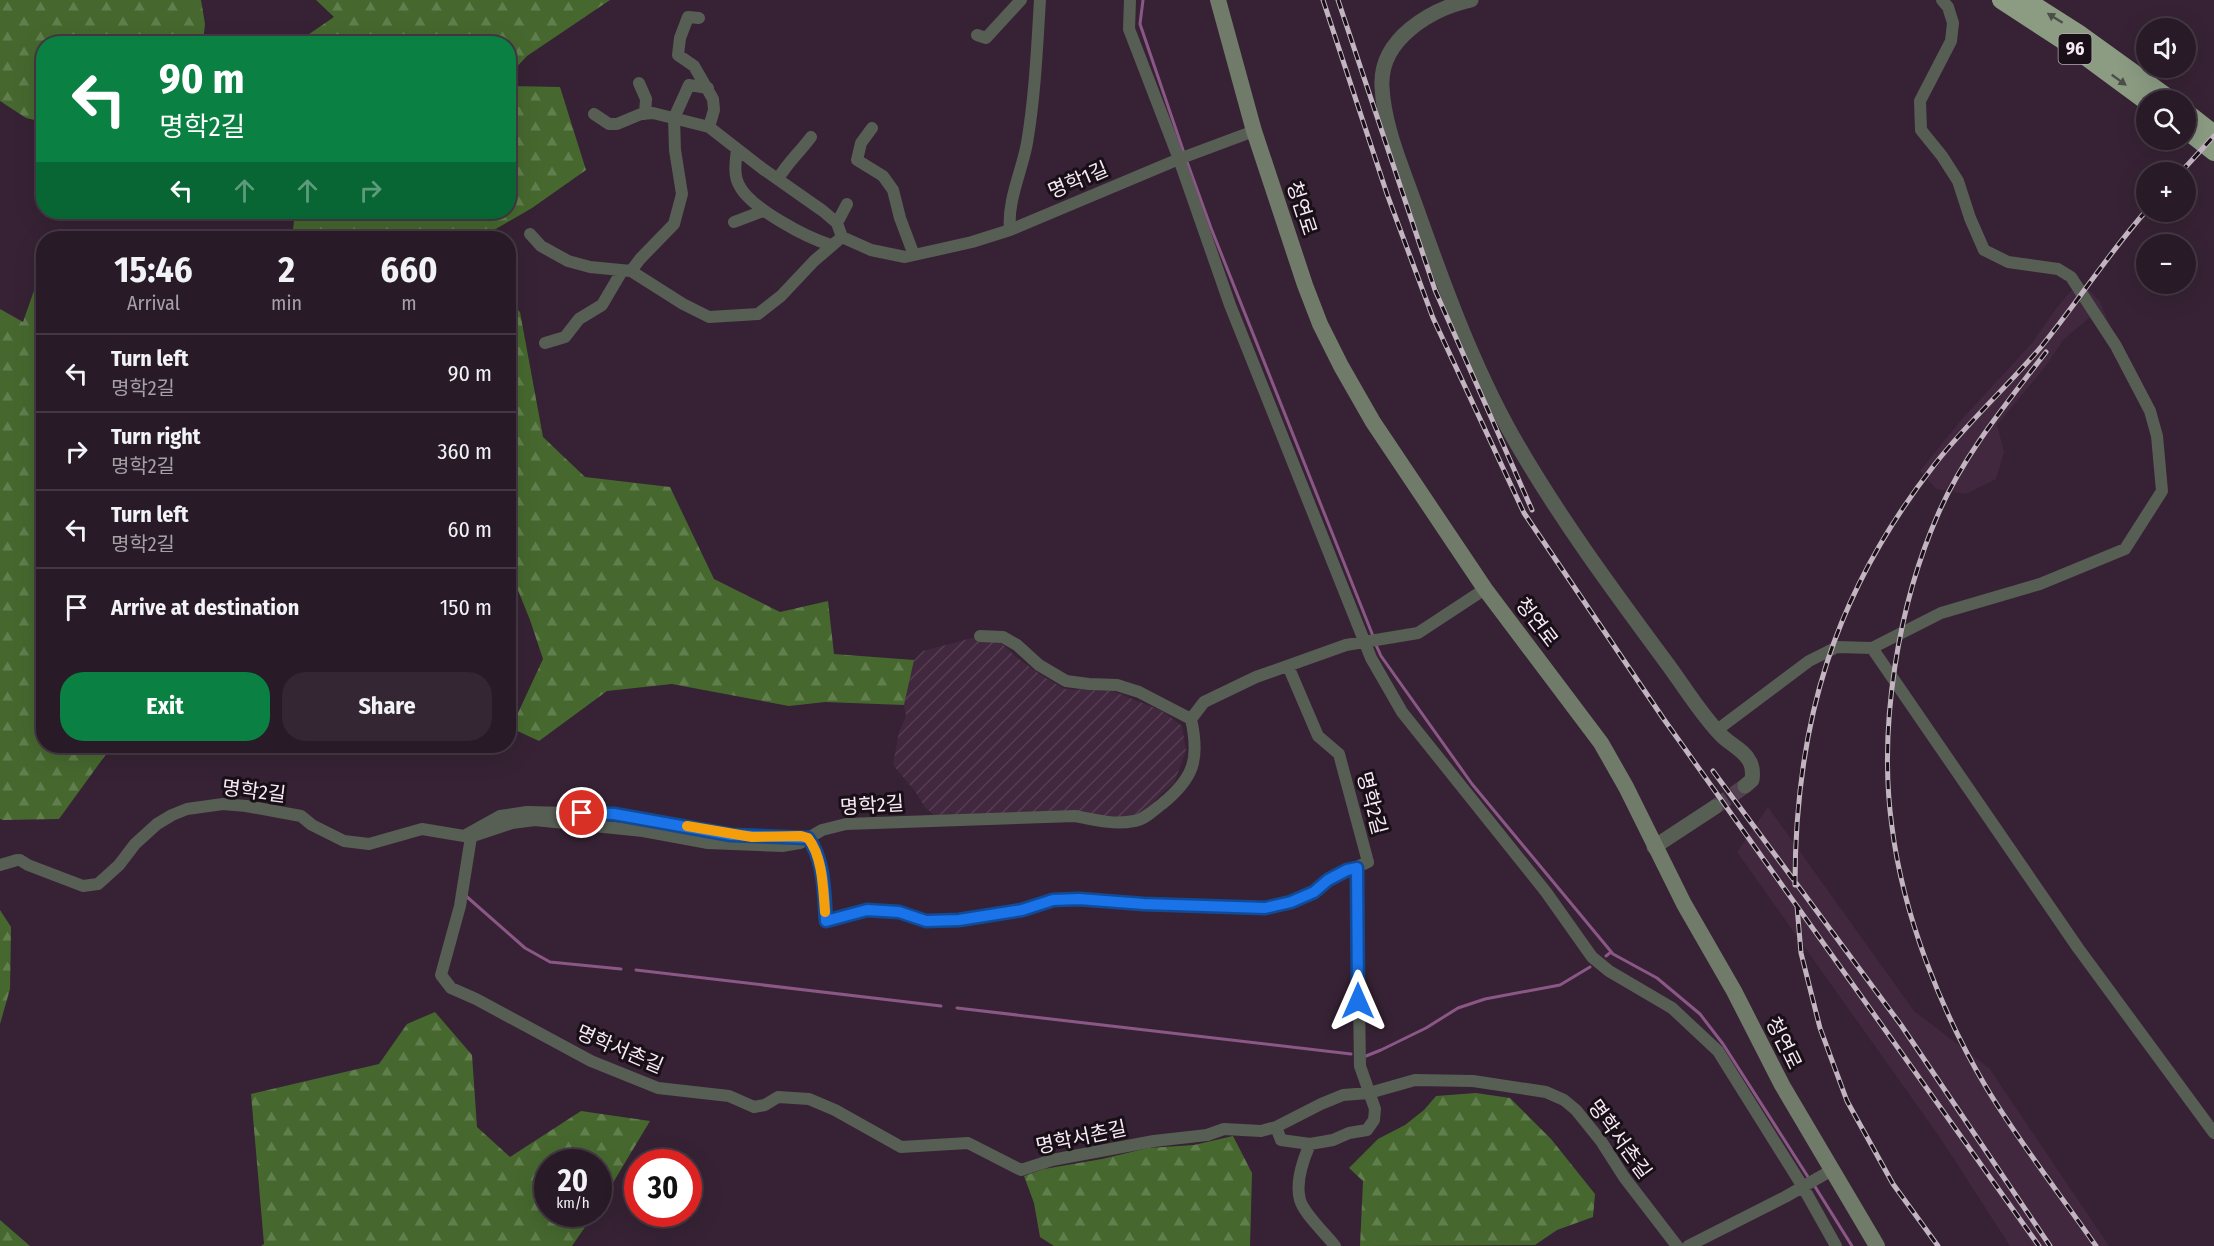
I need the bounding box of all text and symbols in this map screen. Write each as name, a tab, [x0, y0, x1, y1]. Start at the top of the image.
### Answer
one-way arrow	[2047, 13, 2063, 24]
map controls	[2136, 18, 2196, 294]
button: sound	[2136, 18, 2196, 78]
road number: 96	[2058, 34, 2092, 64]
text: 90 m	[159, 54, 244, 104]
icon: left	[60, 60, 138, 138]
one-way arrow	[2111, 74, 2126, 86]
button: search	[2136, 90, 2196, 150]
text: 명학2길	[159, 111, 245, 143]
street label: 명학1길	[1044, 157, 1112, 203]
button: +	[2136, 162, 2196, 222]
icon: left	[165, 174, 198, 207]
icon: ahead	[228, 174, 261, 207]
icon: ahead	[291, 174, 324, 207]
icon: right	[354, 174, 387, 207]
street label: 청연로	[1282, 178, 1322, 238]
button: −	[2136, 234, 2196, 294]
text: 15:46	[114, 248, 193, 292]
text: 2	[278, 248, 295, 292]
text: 660	[380, 248, 438, 292]
text: Arrival	[127, 291, 180, 315]
text: min	[271, 291, 302, 315]
text: m	[401, 291, 417, 315]
text: Turn left	[111, 345, 189, 372]
icon: left	[60, 357, 93, 390]
text: 90 m	[448, 360, 492, 387]
text: 명학2길	[111, 376, 175, 400]
text: Turn right	[111, 423, 200, 450]
icon: right	[60, 435, 93, 468]
text: 360 m	[438, 438, 492, 465]
text: 명학2길	[111, 454, 175, 478]
text: Turn left	[111, 501, 189, 528]
icon: left	[60, 513, 93, 546]
text: 60 m	[448, 516, 492, 543]
text: 명학2길	[111, 532, 175, 556]
icon: arrive	[60, 591, 93, 624]
street label: 청연로	[1511, 593, 1563, 651]
text: Arrive at destination	[111, 594, 299, 621]
text: 150 m	[440, 594, 492, 621]
button: Exit	[60, 672, 270, 741]
button: Share	[282, 672, 492, 741]
street label: 명학2길	[1352, 769, 1392, 837]
street label: 명학2길	[221, 775, 287, 807]
pin	[556, 787, 607, 838]
street label: 명학2길	[839, 791, 905, 819]
icon: arrive	[565, 796, 598, 829]
position arrow	[1326, 969, 1390, 1033]
street label: 청연로	[1761, 1013, 1807, 1073]
street label: 명학서촌길	[573, 1020, 667, 1078]
street label: 명학서촌길	[1583, 1095, 1657, 1183]
street label: 명학서촌길	[1034, 1116, 1128, 1158]
speed limit sign: 30	[624, 1149, 702, 1227]
text: 20	[558, 1163, 588, 1199]
text: km/h	[556, 1194, 590, 1212]

